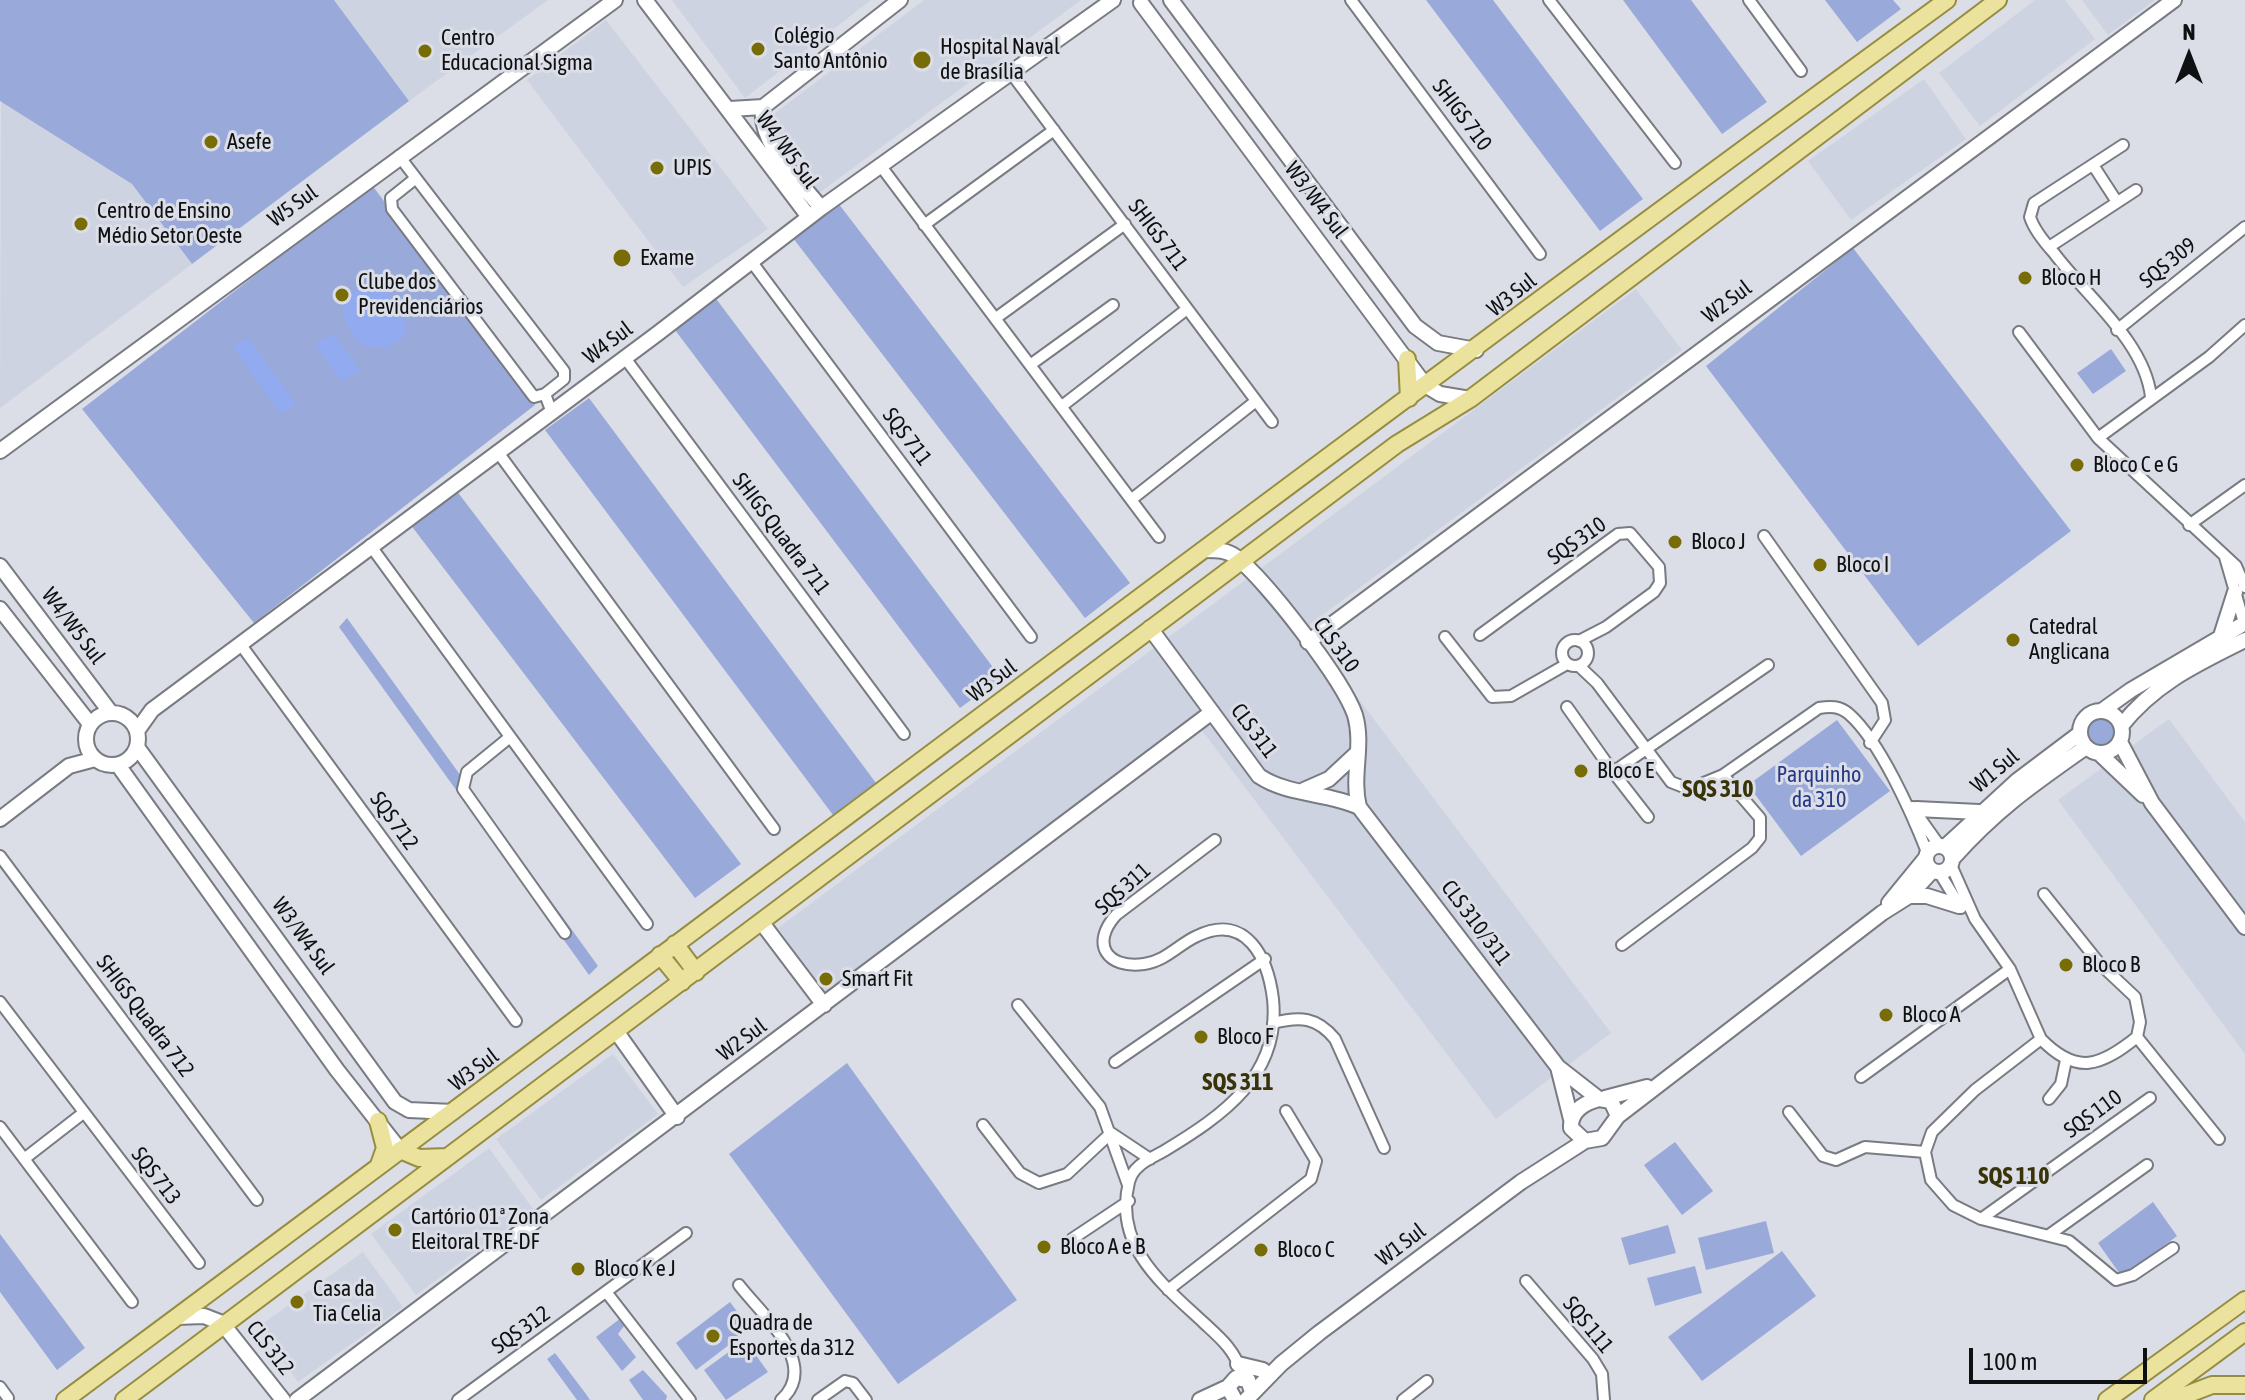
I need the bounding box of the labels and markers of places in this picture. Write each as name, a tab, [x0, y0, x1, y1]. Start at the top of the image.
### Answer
place label: Colégio Santo Antônio	[774, 23, 888, 74]
place label: Centro Educacional Sigma	[441, 25, 593, 76]
place label: Hospital Naval de Brasília	[940, 34, 1060, 86]
marker: Colégio Santo Antônio	[749, 40, 767, 58]
marker: Centro Educacional Sigma	[416, 42, 434, 60]
marker: Hospital Naval de Brasília	[911, 49, 933, 71]
place label: Asefe	[227, 129, 272, 155]
marker: Asefe	[202, 133, 220, 151]
place label: UPIS	[673, 155, 712, 181]
marker: UPIS	[648, 159, 666, 177]
place label: Centro de Ensino Médio Setor Oeste	[97, 198, 242, 250]
marker: Centro de Ensino Médio Setor Oeste	[72, 215, 90, 233]
place label: Exame	[640, 245, 694, 271]
marker: Exame	[611, 247, 633, 269]
place label: Bloco H	[2041, 265, 2102, 291]
place label: Clube dos Previdenciários	[358, 269, 483, 320]
marker: Bloco H	[2016, 269, 2034, 287]
marker: Clube dos Previdenciários	[333, 286, 351, 304]
place label: Bloco C e G	[2093, 452, 2178, 478]
marker: Bloco C e G	[2068, 456, 2086, 474]
place label: Bloco J	[1691, 529, 1746, 555]
marker: Bloco J	[1666, 533, 1684, 551]
place label: Bloco I	[1836, 552, 1889, 578]
marker: Bloco I	[1811, 556, 1829, 574]
place label: Catedral Anglicana	[2029, 614, 2110, 666]
marker: Catedral Anglicana	[2004, 631, 2022, 649]
place label: Bloco E	[1597, 758, 1654, 784]
marker: Bloco E	[1572, 762, 1590, 780]
place label: Bloco B	[2082, 952, 2140, 978]
marker: Bloco B	[2057, 956, 2075, 974]
place label: Smart Fit	[842, 966, 913, 992]
marker: Smart Fit	[817, 970, 835, 988]
place label: Bloco A	[1902, 1002, 1961, 1028]
marker: Bloco A	[1877, 1006, 1895, 1024]
place label: Bloco F	[1217, 1024, 1274, 1050]
marker: Bloco F	[1192, 1028, 1210, 1046]
place label: Cartório 01ª Zona Eleitoral TRE-DF	[411, 1204, 549, 1256]
marker: Cartório 01ª Zona Eleitoral TRE-DF	[386, 1221, 404, 1239]
place label: Bloco A e B	[1060, 1234, 1145, 1260]
place label: Bloco C	[1277, 1237, 1335, 1263]
marker: Bloco A e B	[1035, 1238, 1053, 1256]
marker: Bloco C	[1252, 1241, 1270, 1259]
place label: Bloco K e J	[594, 1256, 676, 1282]
marker: Bloco K e J	[569, 1260, 587, 1278]
place label: Casa da Tia Celia	[313, 1276, 382, 1328]
marker: Casa da Tia Celia	[288, 1293, 306, 1311]
place label: Quadra de Esportes da 312	[729, 1310, 855, 1362]
marker: Quadra de Esportes da 312	[704, 1327, 722, 1345]

